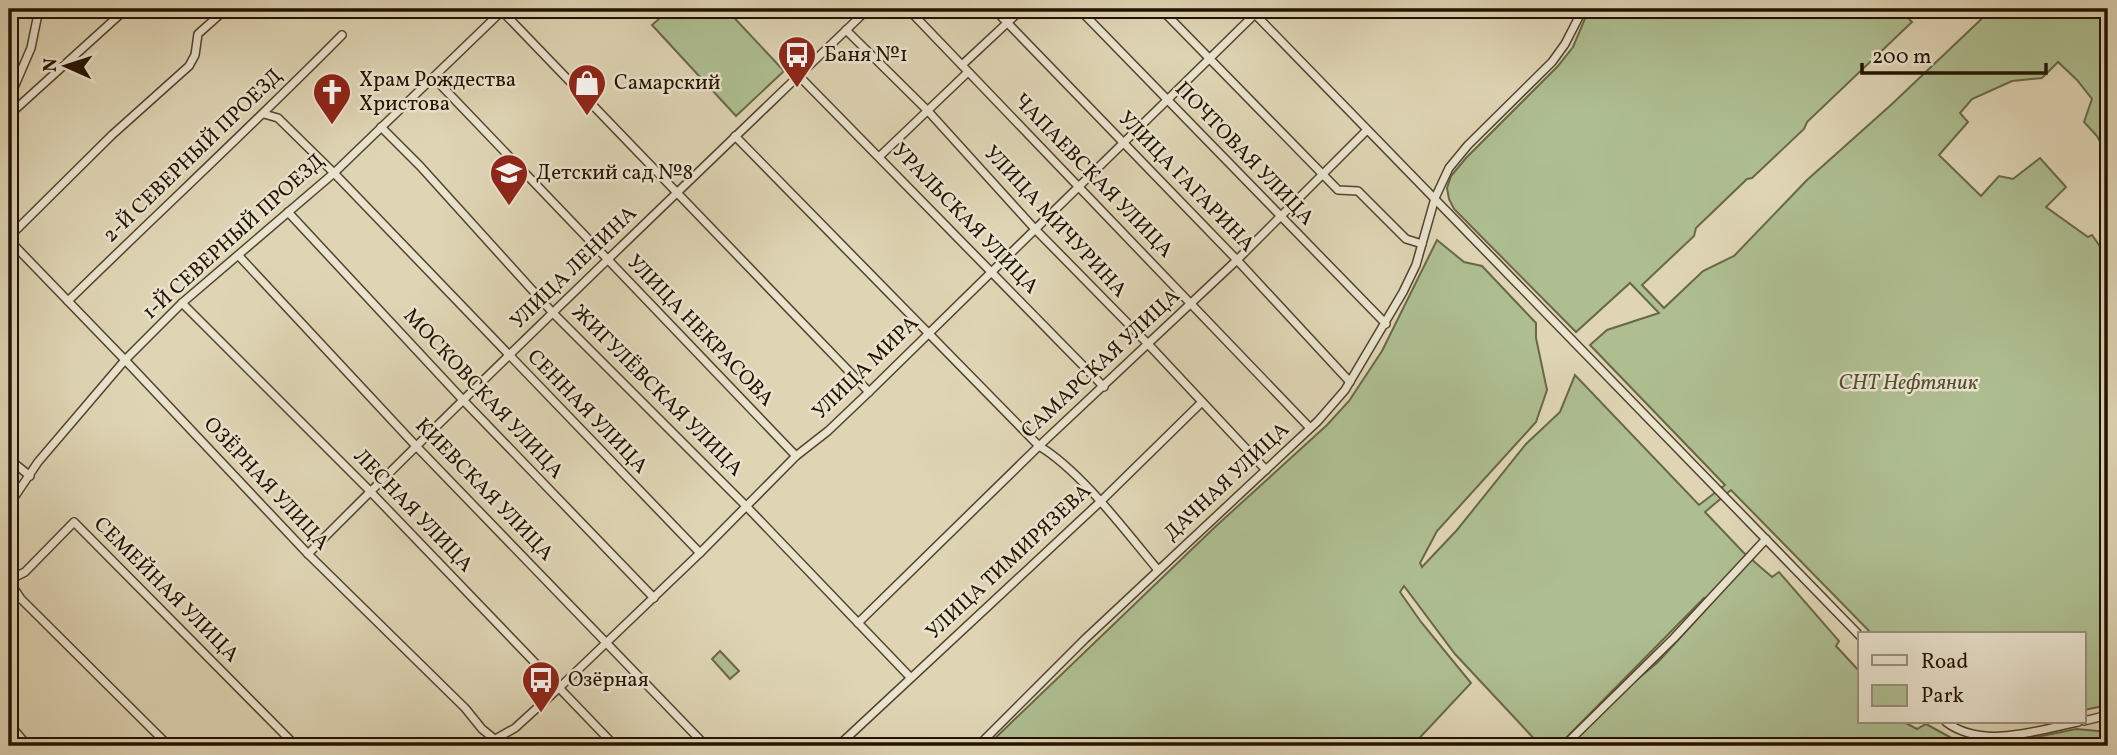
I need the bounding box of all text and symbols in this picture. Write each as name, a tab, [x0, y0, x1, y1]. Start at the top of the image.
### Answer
north arrow	[32, 32, 102, 102]
scale bar	[1862, 32, 2045, 76]
bus stop icon: Баня №1	[776, 34, 818, 89]
place label: Баня №1	[824, 41, 908, 70]
text: 200 m	[1872, 43, 1932, 72]
text: N	[38, 57, 64, 73]
street label: 2-Й СЕВЕРНЫЙ ПРОЕЗД	[97, 62, 289, 250]
shop icon: Самарский	[566, 62, 608, 117]
place label: Храм Рождества Христова	[359, 66, 516, 119]
place label: Самарский	[614, 69, 721, 98]
church icon: Храм Рождества Христова	[311, 71, 353, 126]
street label: ПОЧТОВАЯ УЛИЦА	[1168, 76, 1320, 232]
street label: ЧАПАЕВСКАЯ УЛИЦА	[1007, 87, 1180, 265]
street label: УЛИЦА ГАГАРИНА	[1111, 105, 1261, 259]
street label: УРАЛЬСКАЯ УЛИЦА	[885, 137, 1045, 301]
street label: УЛИЦА МИЧУРИНА	[977, 140, 1133, 305]
street label: 1-Й СЕВЕРНЫЙ ПРОЕЗД	[137, 147, 331, 327]
school or university icon: Детский сад №8	[488, 152, 530, 207]
place label: Детский сад №8	[536, 159, 693, 188]
street label: УЛИЦА ЛЕНИНА	[504, 200, 644, 336]
street label: УЛИЦА НЕКРАСОВА	[620, 249, 780, 413]
street label: САМАРСКАЯ УЛИЦА	[1015, 282, 1187, 445]
street label: ЖИГУЛЁВСКАЯ УЛИЦА	[565, 299, 750, 484]
street label: МОСКОВСКАЯ УЛИЦА	[396, 302, 570, 486]
street label: УЛИЦА МИРА	[806, 309, 926, 426]
street label: СЕННАЯ УЛИЦА	[520, 343, 654, 481]
park label: СНТ Нефтяник	[1838, 369, 1979, 398]
street label: ОЗЁРНАЯ УЛИЦА	[196, 411, 336, 557]
street label: КИЕВСКАЯ УЛИЦА	[408, 412, 560, 568]
street label: ДАЧНАЯ УЛИЦА	[1158, 416, 1296, 548]
street label: ЛЕСНАЯ УЛИЦА	[346, 443, 480, 579]
street label: УЛИЦА ТИМИРЯЗЕВА	[920, 477, 1098, 646]
street label: СЕМЕЙНАЯ УЛИЦА	[87, 511, 245, 669]
legend	[1858, 632, 2086, 724]
text: Road	[1921, 648, 1968, 677]
bus stop icon: Озёрная	[520, 659, 562, 714]
place label: Озёрная	[568, 666, 649, 695]
text: Park	[1921, 682, 1964, 711]

